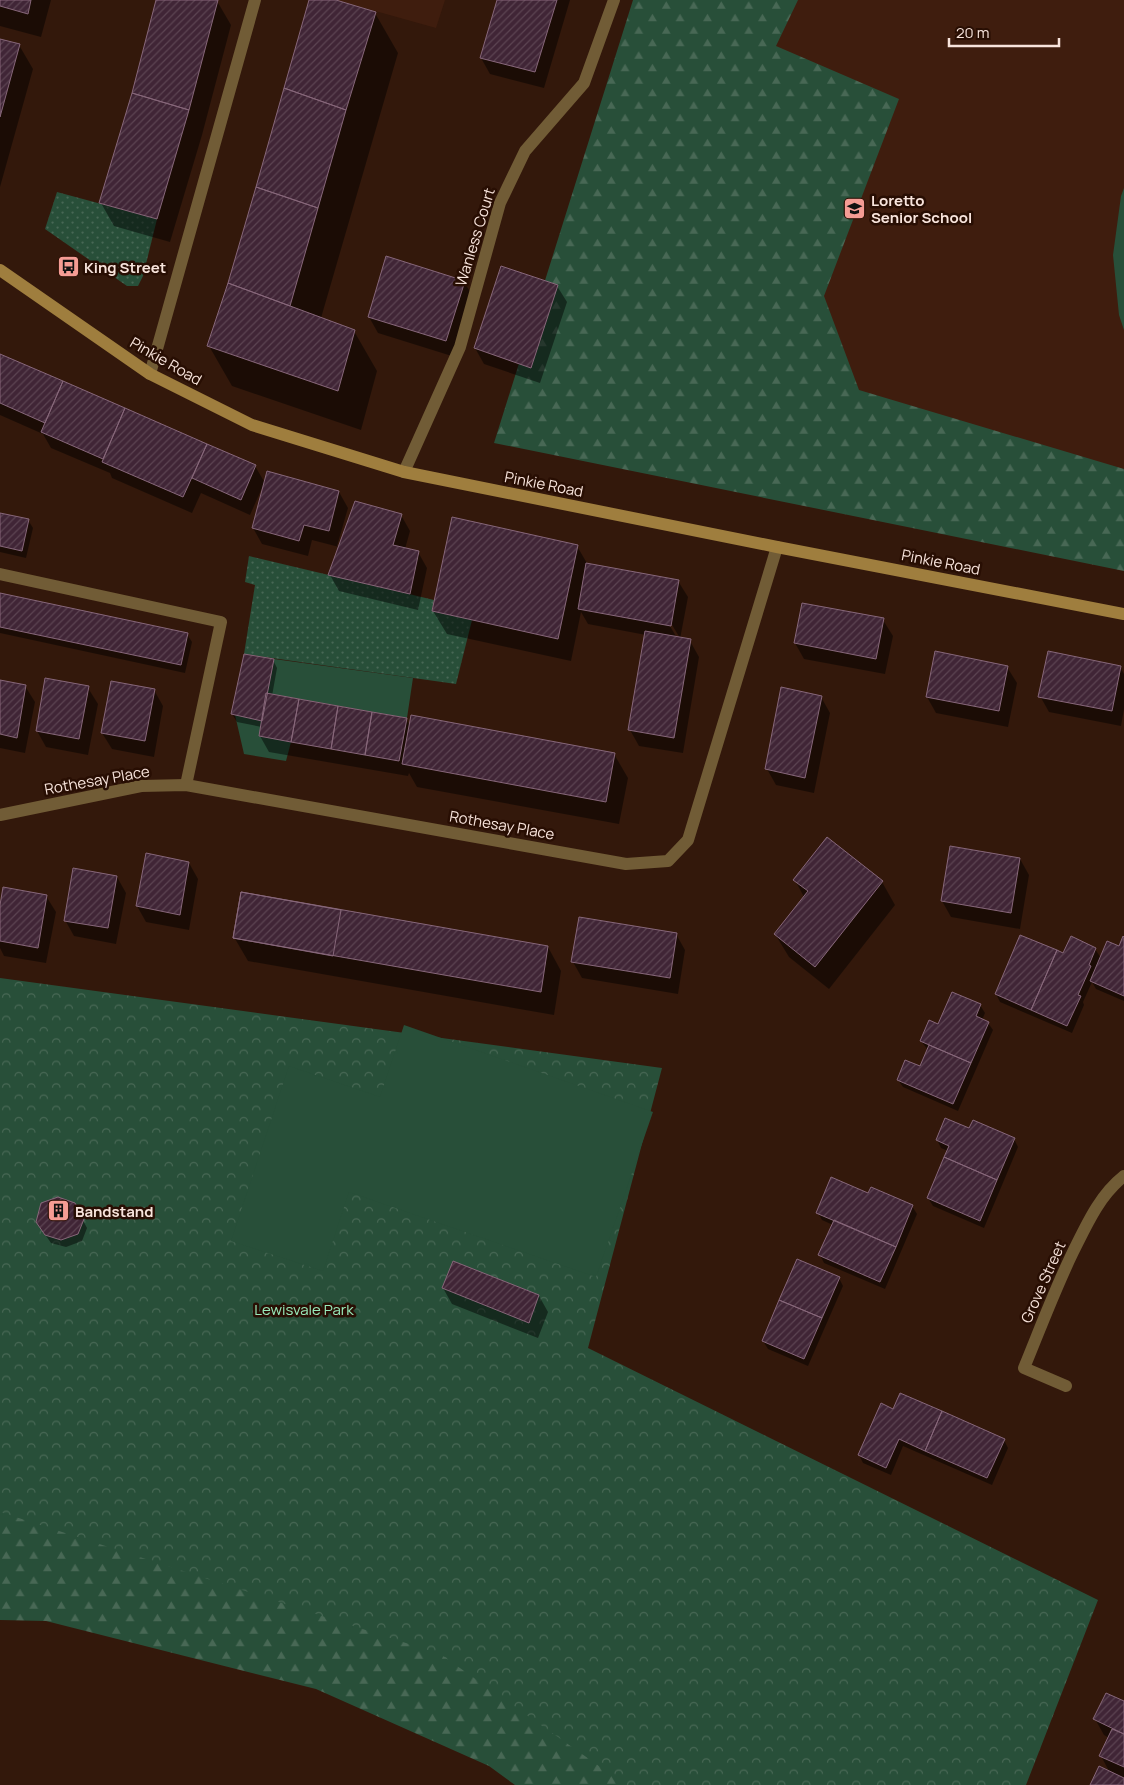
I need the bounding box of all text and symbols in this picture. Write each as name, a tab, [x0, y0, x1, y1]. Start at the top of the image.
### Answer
scale bar	[949, 15, 1059, 47]
text: 20 m	[956, 22, 989, 43]
street label: Wanless Court	[450, 185, 500, 289]
place label: Loretto Senior School	[871, 190, 972, 228]
school or university icon: Loretto Senior School	[843, 197, 867, 221]
bus stop icon: King Street	[56, 255, 80, 279]
place label: King Street	[84, 257, 166, 278]
street label: Pinkie Road	[126, 332, 206, 390]
street label: Pinkie Road	[503, 466, 585, 502]
street label: Pinkie Road	[900, 544, 982, 580]
street label: Rothesay Place	[43, 760, 151, 800]
street label: Rothesay Place	[448, 805, 556, 845]
building icon: Bandstand	[47, 1199, 71, 1223]
place label: Bandstand	[75, 1201, 153, 1222]
street label: Grove Street	[1016, 1238, 1070, 1326]
park label: Lewisvale Park	[254, 1299, 354, 1320]

